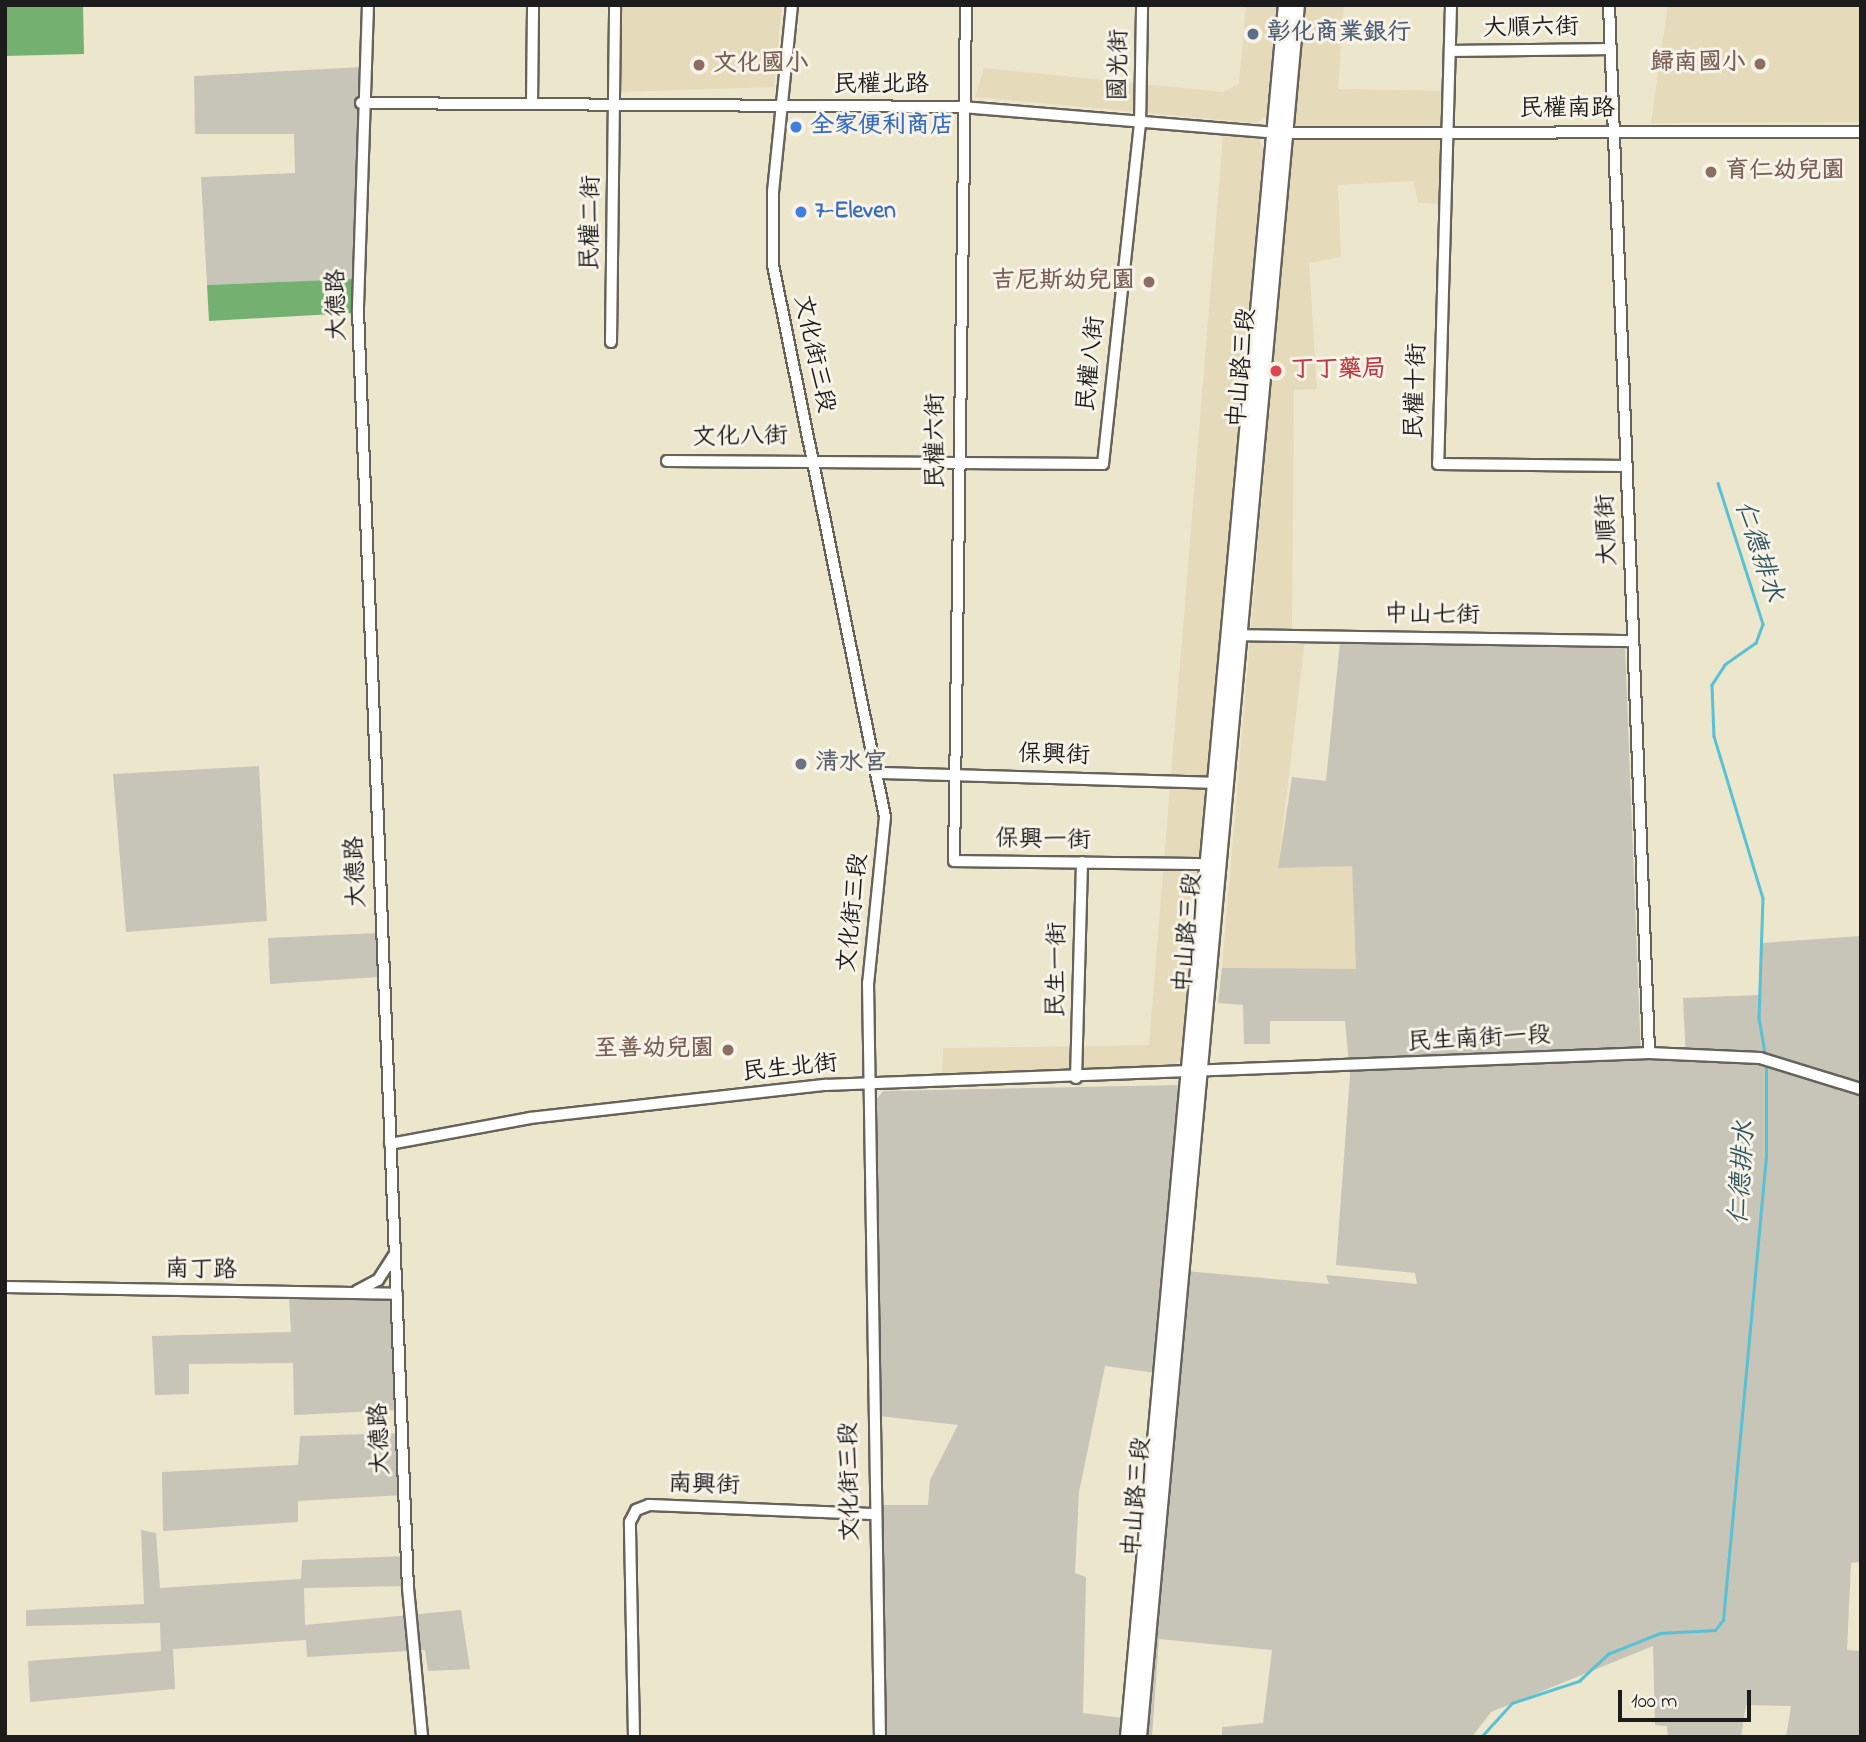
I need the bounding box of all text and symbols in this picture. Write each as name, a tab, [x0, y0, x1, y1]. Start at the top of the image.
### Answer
street label: 大順六街	[1483, 14, 1579, 44]
place label: 彰化商業銀行	[1267, 20, 1411, 48]
marker: 彰化商業銀行	[1245, 26, 1261, 42]
street label: 國光街	[1105, 29, 1135, 101]
place label: 歸南國小	[1650, 50, 1746, 78]
place label: 文化國小	[713, 51, 809, 79]
marker: 歸南國小	[1752, 56, 1768, 72]
marker: 文化國小	[691, 57, 707, 73]
street label: 民權北路	[833, 72, 929, 100]
street label: 民權南路	[1519, 96, 1615, 124]
place label: 全家便利商店	[810, 113, 954, 141]
marker: 全家便利商店	[788, 119, 804, 135]
place label: 育仁幼兒園	[1725, 158, 1845, 186]
marker: 育仁幼兒園	[1703, 164, 1719, 180]
street label: 民權二街	[577, 175, 607, 271]
place label: 7-Eleven	[815, 198, 896, 226]
marker: 7-Eleven	[793, 204, 809, 220]
place label: 吉尼斯幼兒園	[991, 268, 1135, 296]
street label: 大德路	[323, 269, 353, 341]
marker: 吉尼斯幼兒園	[1141, 274, 1157, 290]
street label: 文化街三段	[786, 292, 840, 416]
street label: 中山路三段	[1223, 307, 1263, 429]
street label: 民權八街	[1073, 315, 1111, 413]
street label: 民權十街	[1401, 343, 1433, 439]
place label: 丁丁藥局	[1290, 357, 1386, 385]
marker: 丁丁藥局	[1268, 363, 1284, 379]
street label: 民權六街	[923, 393, 951, 489]
street label: 文化八街	[692, 423, 788, 453]
street label: 大順街	[1592, 494, 1624, 566]
water label: 仁德排水	[1726, 498, 1788, 606]
street label: 中山七街	[1384, 601, 1480, 631]
street label: 保興街	[1018, 740, 1090, 772]
place label: 清水宮	[815, 750, 887, 778]
marker: 清水宮	[793, 756, 809, 772]
street label: 保興一街	[995, 826, 1091, 856]
street label: 大德路	[341, 836, 373, 908]
street label: 文化街三段	[833, 852, 875, 974]
street label: 中山路三段	[1169, 872, 1209, 994]
street label: 民生一街	[1043, 922, 1073, 1018]
street label: 民生南街一段	[1406, 1022, 1552, 1058]
place label: 至善幼兒園	[594, 1036, 714, 1064]
marker: 至善幼兒園	[720, 1042, 736, 1058]
street label: 民生北街	[741, 1050, 839, 1088]
water label: 仁德排水	[1725, 1120, 1763, 1226]
street label: 南丁路	[165, 1256, 237, 1286]
street label: 大德路	[365, 1403, 397, 1475]
street label: 文化街三段	[836, 1422, 866, 1542]
street label: 中山路三段	[1118, 1436, 1158, 1558]
street label: 南興街	[668, 1470, 740, 1502]
scale bar	[1621, 1676, 1754, 1720]
text: 100 m	[1631, 1687, 1677, 1717]

